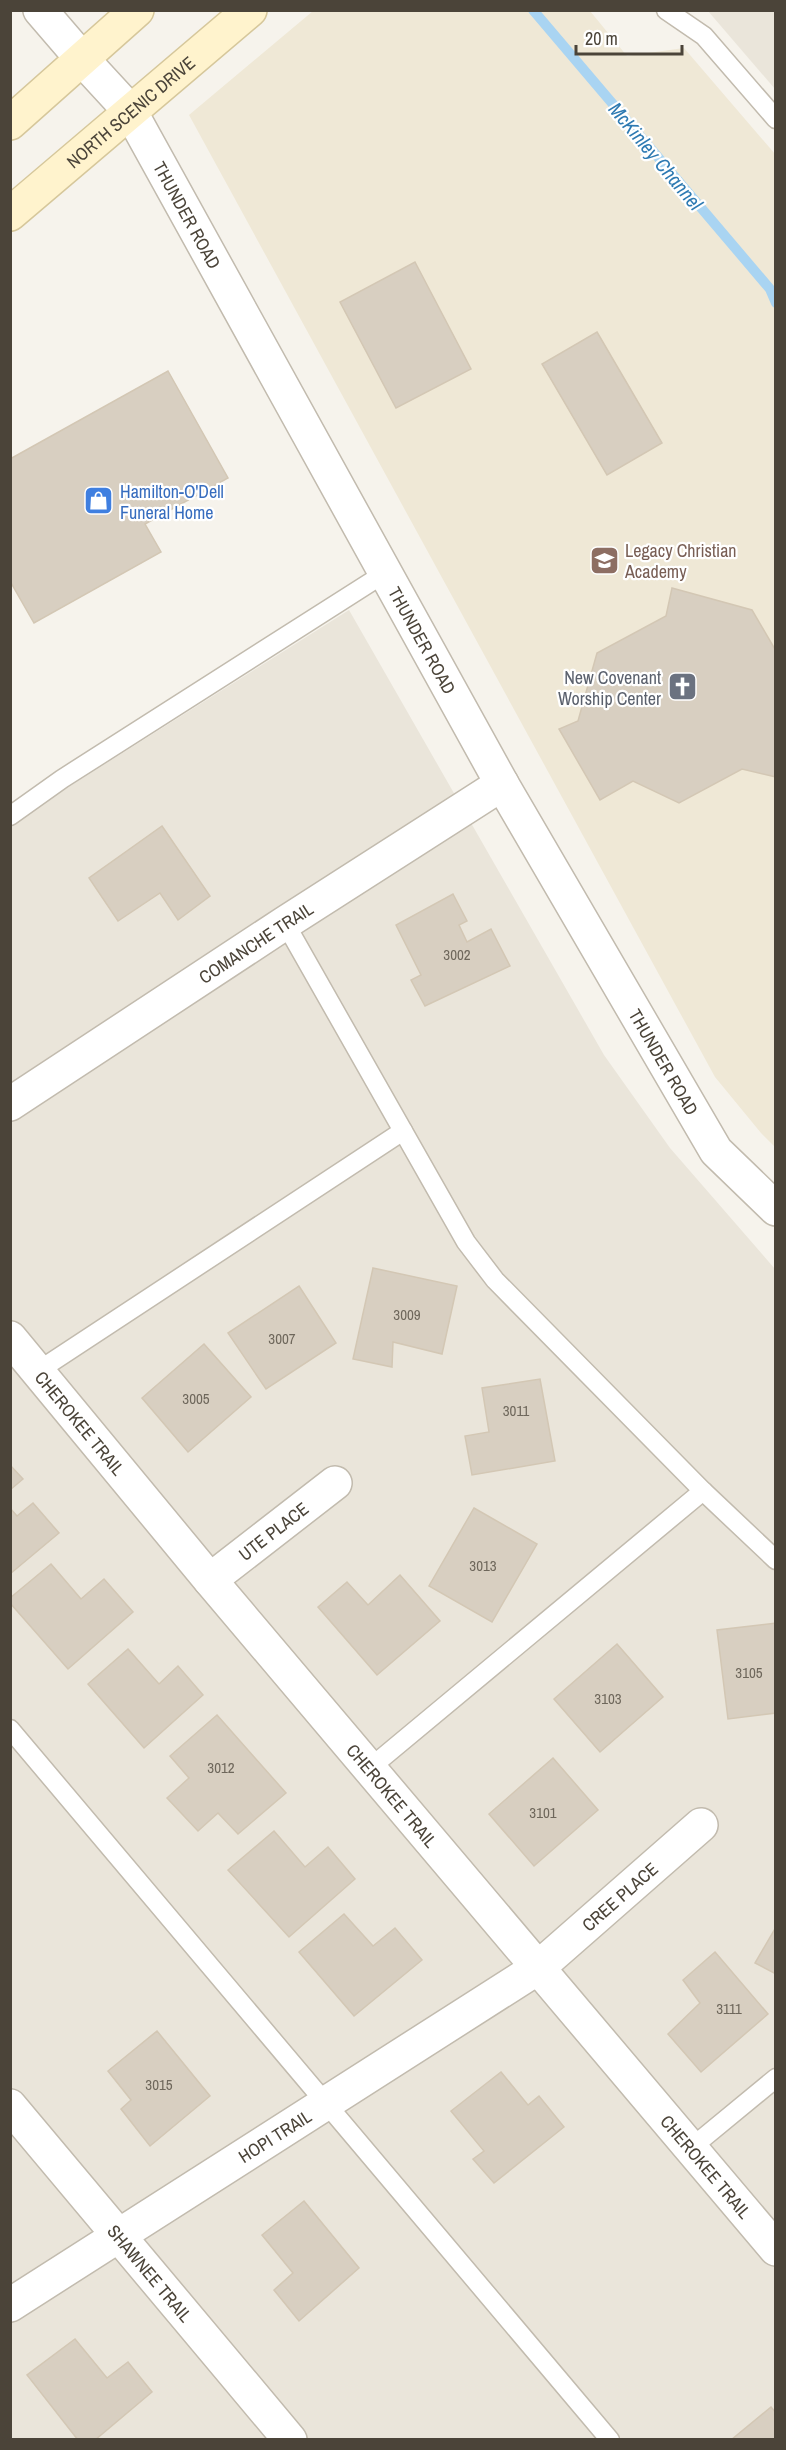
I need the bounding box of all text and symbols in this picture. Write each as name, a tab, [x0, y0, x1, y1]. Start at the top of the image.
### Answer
scale bar	[576, 18, 682, 56]
text: 20 m	[585, 26, 618, 51]
street label: NORTH SCENIC DRIVE	[61, 50, 200, 173]
water label: McKinley Channel	[603, 96, 709, 216]
street label: THUNDER ROAD	[148, 157, 227, 273]
place label: Hamilton-O'Dell Funeral Home	[120, 479, 224, 525]
shop icon: Hamilton-O'Dell Funeral Home	[83, 485, 115, 517]
place label: Legacy Christian Academy	[624, 538, 737, 584]
school or university icon: Legacy Christian Academy	[588, 544, 620, 576]
street label: THUNDER ROAD	[383, 582, 462, 698]
place label: New Covenant Worship Center	[558, 665, 661, 711]
church icon: New Covenant Worship Center	[666, 671, 698, 703]
street label: COMANCHE TRAIL	[194, 896, 318, 989]
house number: 3002	[443, 944, 471, 965]
street label: THUNDER ROAD	[623, 1004, 705, 1120]
house number: 3009	[393, 1304, 421, 1325]
house number: 3007	[268, 1328, 296, 1349]
street label: CHEROKEE TRAIL	[29, 1365, 131, 1480]
house number: 3005	[182, 1388, 210, 1409]
house number: 3011	[503, 1400, 529, 1421]
street label: UTE PLACE	[233, 1496, 313, 1566]
house number: 3013	[469, 1555, 497, 1576]
house number: 3105	[735, 1662, 763, 1683]
house number: 3103	[594, 1688, 622, 1709]
street label: CHEROKEE TRAIL	[341, 1738, 443, 1852]
house number: 3012	[207, 1757, 235, 1778]
house number: 3101	[529, 1802, 557, 1823]
street label: CREE PLACE	[576, 1856, 663, 1937]
house number: 3111	[716, 1998, 742, 2019]
house number: 3015	[145, 2074, 173, 2095]
street label: HOPI TRAIL	[233, 2103, 316, 2169]
street label: CHEROKEE TRAIL	[655, 2109, 757, 2224]
street label: SHAWNEE TRAIL	[102, 2219, 198, 2327]

